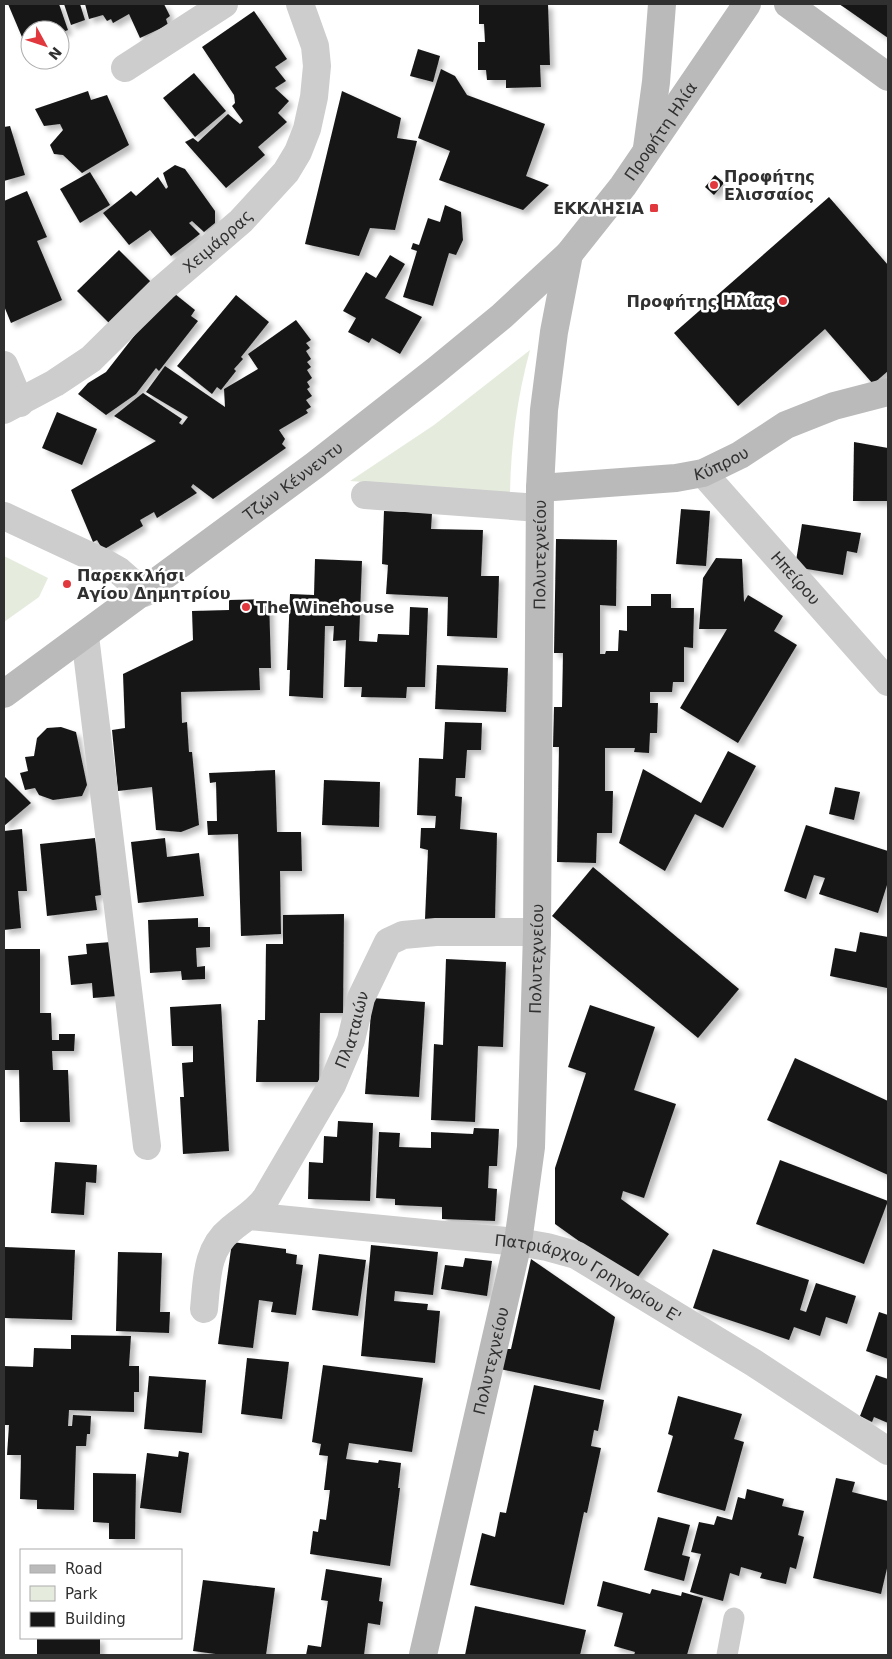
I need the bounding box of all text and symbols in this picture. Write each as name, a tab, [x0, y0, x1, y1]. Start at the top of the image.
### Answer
north arrow	[20, 20, 70, 70]
text: N	[45, 44, 65, 63]
street label: Προφήτη Ηλία	[621, 78, 701, 184]
place label: Προφήτης Ελισσαίος	[724, 167, 815, 204]
marker: Προφήτης Ελισσαίος	[708, 179, 720, 191]
place label: ΕΚΚΛΗΣΙΑ	[553, 199, 645, 218]
marker: ΕΚΚΛΗΣΙΑ	[648, 202, 660, 214]
street label: Χειμάρρας	[179, 206, 257, 277]
place label: Προφήτης Ηλίας	[626, 292, 773, 311]
marker: Προφήτης Ηλίας	[777, 295, 789, 307]
street label: Τζών Κέννεντυ	[239, 438, 347, 525]
street label: Κύπρου	[692, 443, 752, 484]
street label: Πολυτεχνείου	[530, 500, 550, 610]
street label: Ηπείρου	[767, 548, 824, 609]
place label: Παρεκκλήσι Αγίου Δημητρίου	[77, 566, 231, 603]
marker: Παρεκκλήσι Αγίου Δημητρίου	[61, 578, 73, 590]
place label: The Winehouse	[256, 598, 394, 617]
marker: The Winehouse	[240, 601, 252, 613]
street label: Πολυτεχνείου	[526, 904, 547, 1014]
street label: Πλαταιών	[331, 988, 373, 1071]
street label: Πατριάρχου Γρηγορίου Ε'	[494, 1231, 685, 1327]
street label: Πολυτεχνείου	[470, 1305, 513, 1417]
legend	[20, 1549, 182, 1639]
text: Road	[65, 1560, 103, 1578]
text: Park	[65, 1585, 98, 1603]
text: Building	[65, 1610, 126, 1628]

